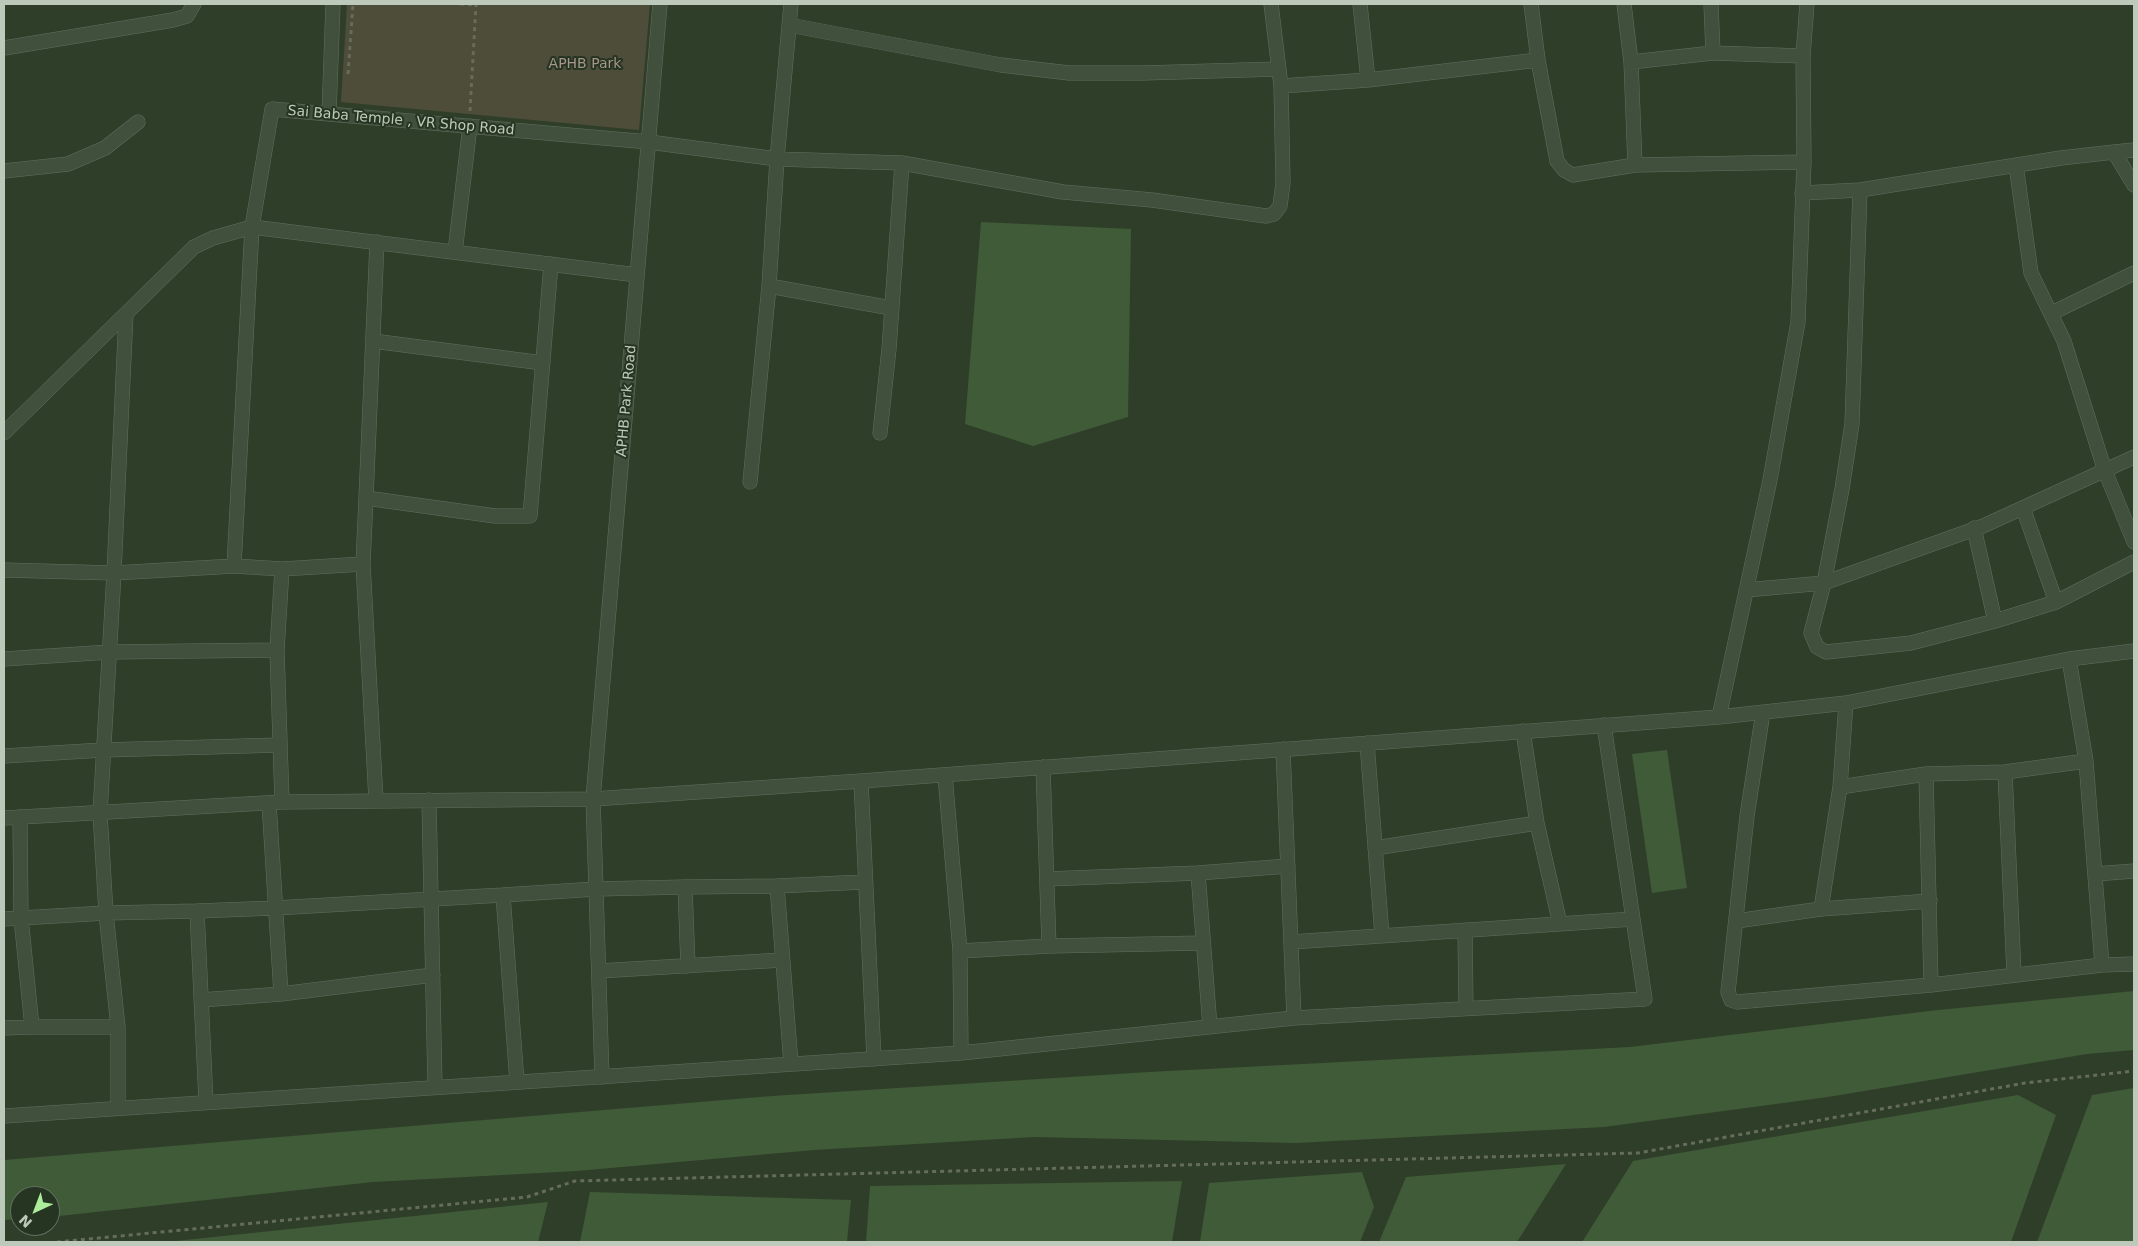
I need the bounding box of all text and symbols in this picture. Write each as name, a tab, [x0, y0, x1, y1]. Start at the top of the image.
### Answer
park label: APHB Park	[549, 56, 621, 72]
street label: Sai Baba Temple , VR Shop Road	[287, 103, 515, 139]
street label: APHB Park Road	[614, 344, 640, 458]
north arrow	[10, 1186, 60, 1236]
text: N	[16, 1211, 35, 1231]

